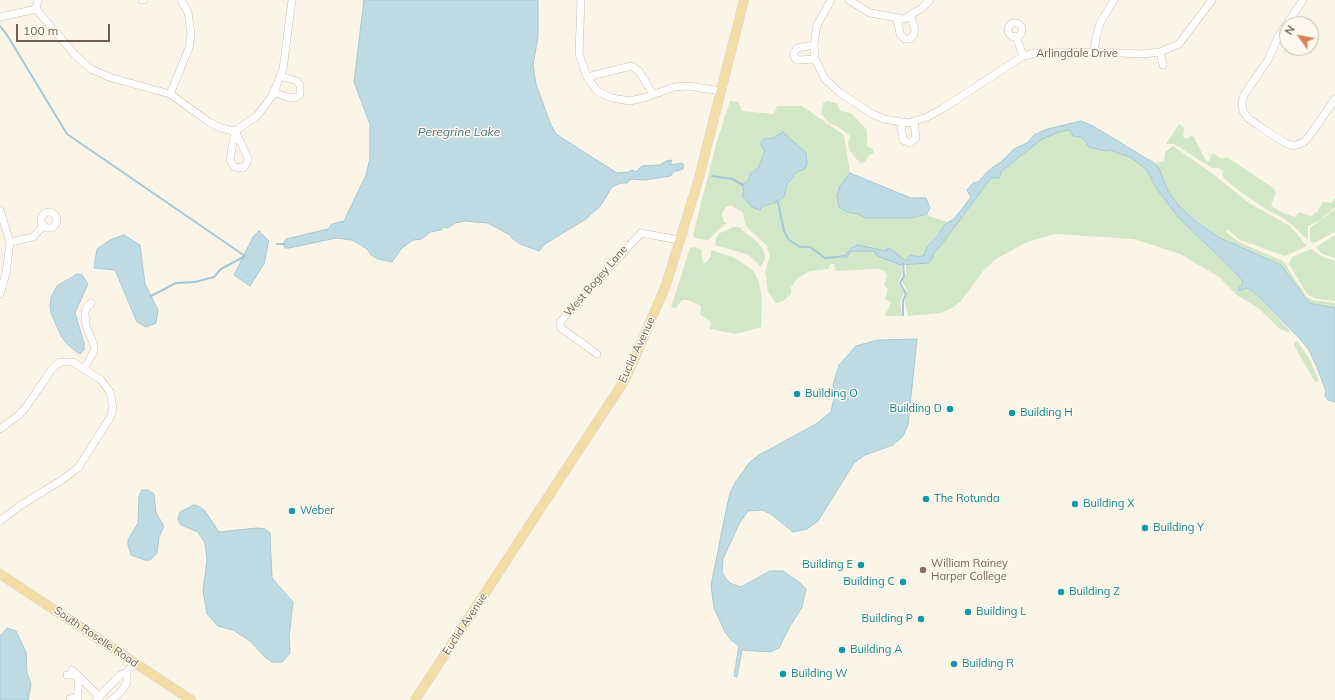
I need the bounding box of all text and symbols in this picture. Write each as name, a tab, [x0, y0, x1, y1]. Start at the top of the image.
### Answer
scale bar	[18, 16, 112, 42]
north arrow	[1279, 16, 1319, 56]
text: 100 m	[23, 23, 58, 38]
text: N	[1282, 23, 1298, 37]
street label: Arlingdale Drive	[1036, 47, 1118, 61]
water label: Peregrine Lake	[418, 125, 500, 139]
street label: West Bogey Lane	[562, 243, 630, 319]
street label: Euclid Avenue	[616, 315, 658, 385]
place label: Building O	[805, 387, 858, 401]
marker: Building O	[792, 389, 802, 399]
place label: Building D	[890, 402, 942, 416]
marker: Building D	[945, 404, 955, 414]
place label: Building H	[1020, 406, 1073, 420]
marker: Building H	[1007, 408, 1017, 418]
place label: The Rotunda	[934, 492, 1000, 506]
marker: The Rotunda	[921, 494, 931, 504]
place label: Building X	[1083, 497, 1134, 511]
marker: Building X	[1070, 499, 1080, 509]
place label: Weber	[300, 504, 334, 518]
marker: Weber	[287, 506, 297, 516]
place label: Building Y	[1153, 521, 1204, 535]
marker: Building Y	[1140, 523, 1150, 533]
place label: William Rainey Harper College	[931, 557, 1008, 583]
place label: Building E	[802, 558, 853, 572]
marker: Building E	[856, 560, 866, 570]
marker: William Rainey Harper College	[918, 565, 928, 575]
place label: Building C	[843, 575, 895, 589]
marker: Building C	[898, 577, 908, 587]
place label: Building Z	[1069, 585, 1120, 599]
marker: Building Z	[1056, 587, 1066, 597]
street label: Euclid Avenue	[440, 591, 490, 657]
street label: South Roselle Road	[51, 604, 141, 670]
place label: Building L	[976, 605, 1026, 619]
marker: Building L	[963, 607, 973, 617]
place label: Building P	[862, 612, 913, 626]
marker: Building P	[916, 614, 926, 624]
place label: Building A	[850, 643, 902, 657]
marker: Building A	[837, 645, 847, 655]
place label: Building R	[962, 657, 1014, 671]
marker: Building R	[949, 659, 959, 669]
place label: Building W	[791, 667, 847, 681]
marker: Building W	[778, 669, 788, 679]

